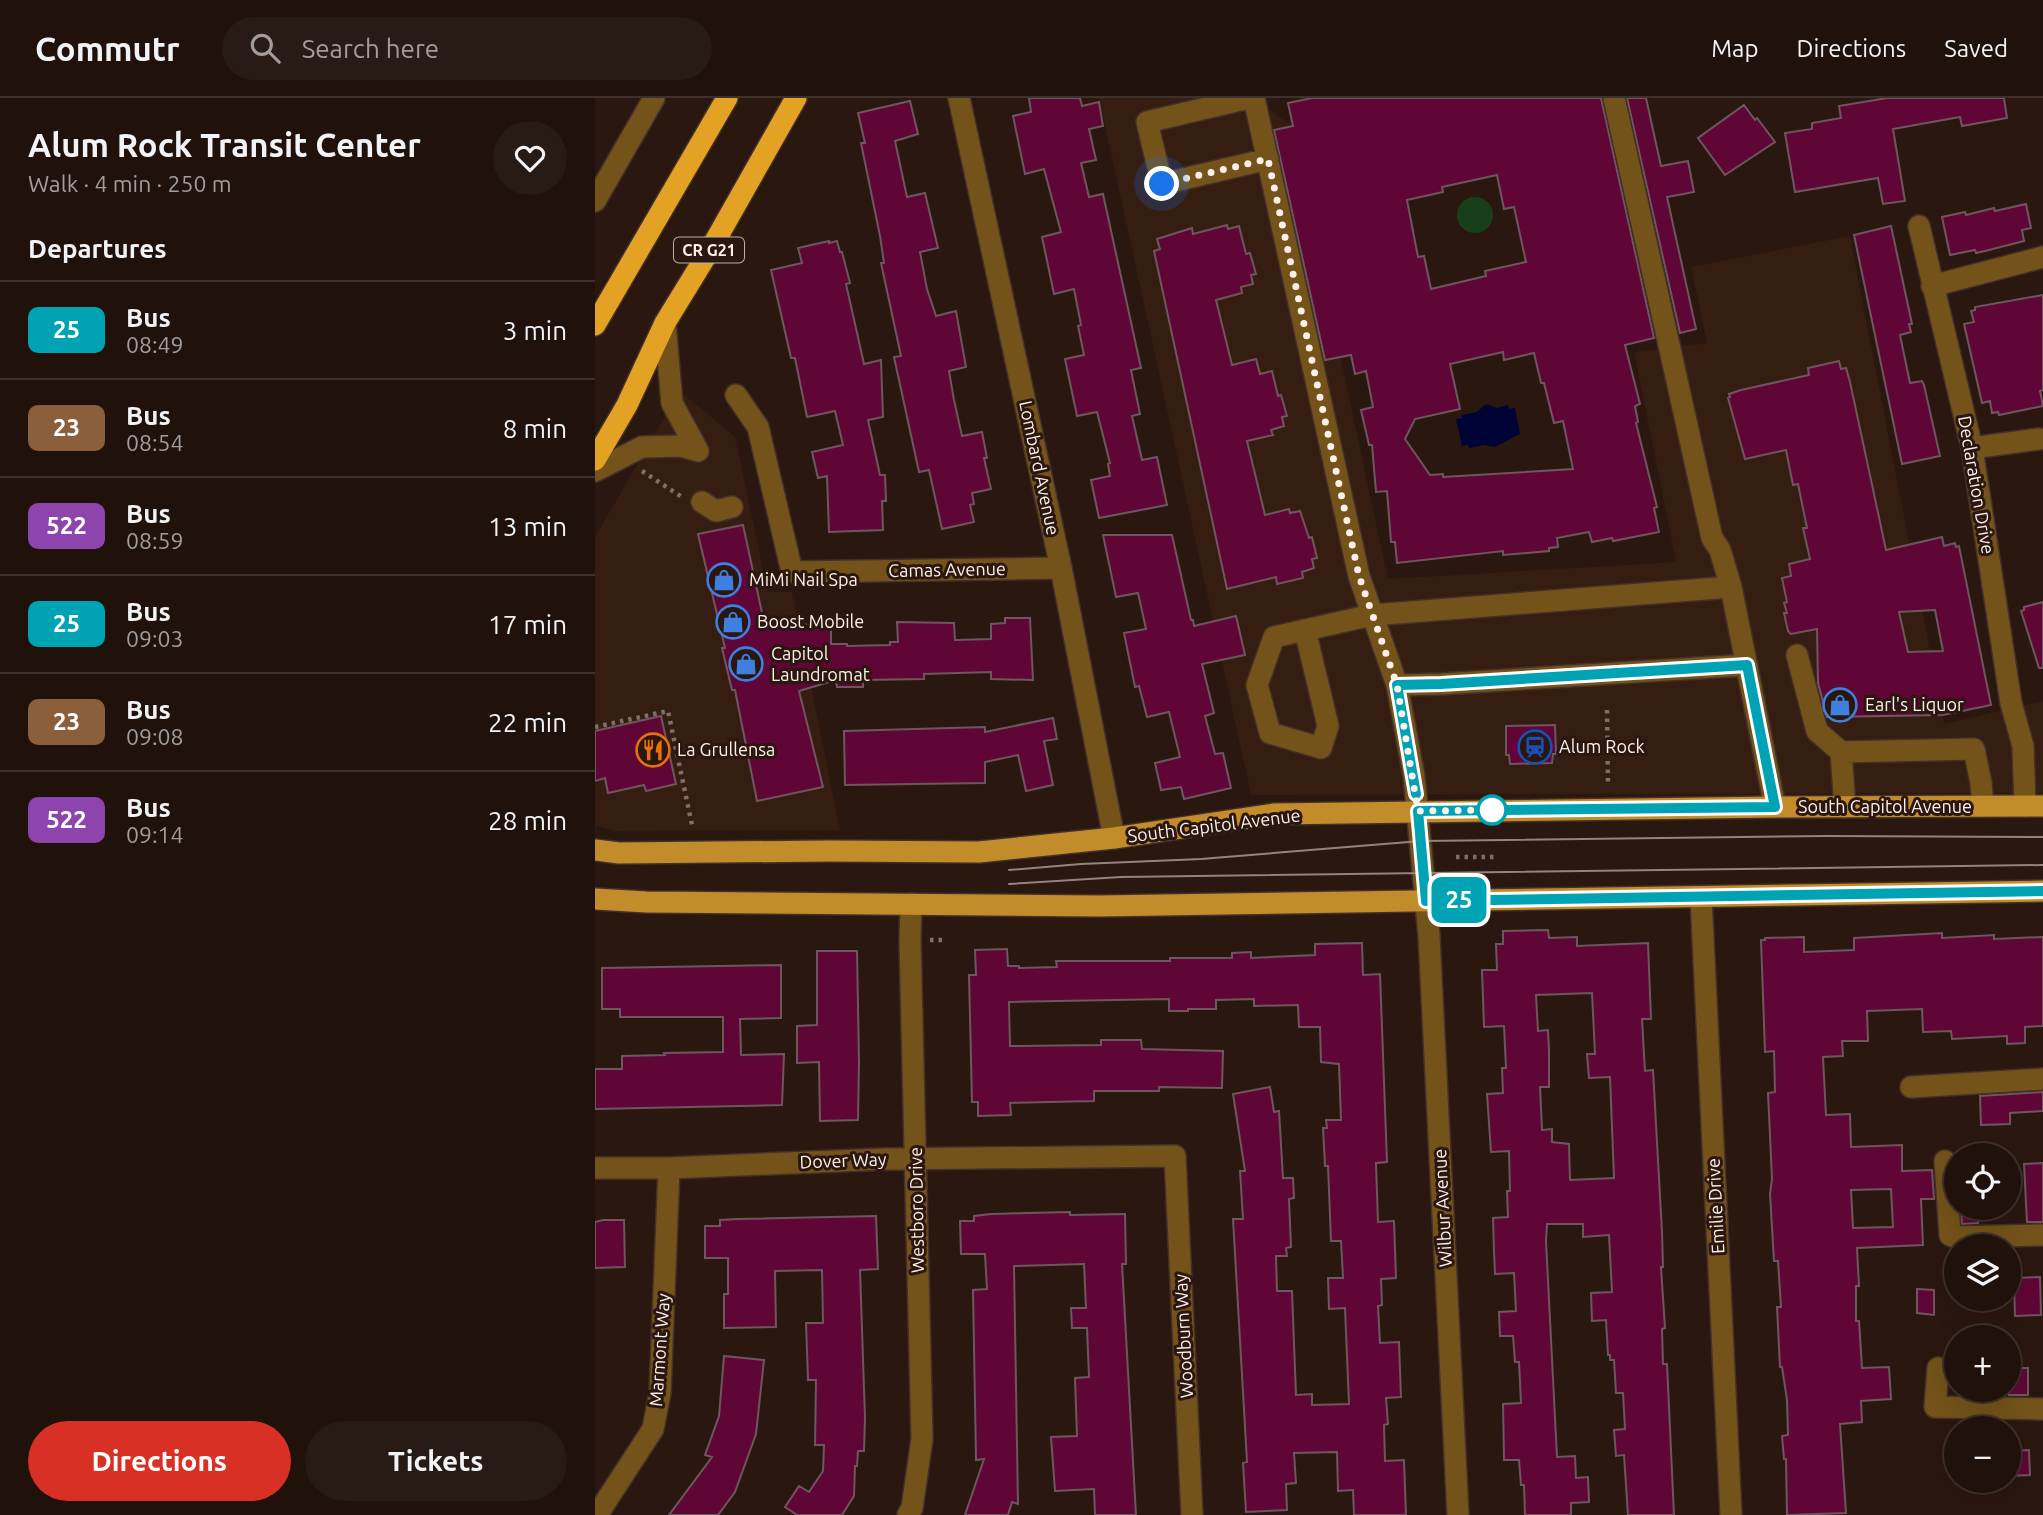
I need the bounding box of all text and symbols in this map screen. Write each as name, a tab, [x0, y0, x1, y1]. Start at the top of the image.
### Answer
search box	[222, 17, 712, 80]
icon: search	[246, 29, 284, 67]
text: Commutr	[35, 30, 180, 67]
text: Search here	[302, 34, 439, 63]
text: Map	[1711, 35, 1758, 62]
text: Directions	[1796, 35, 1906, 62]
text: Saved	[1944, 35, 2008, 62]
button: heart	[493, 121, 567, 195]
text: Alum Rock Transit Center	[28, 126, 421, 163]
your location	[1144, 166, 1179, 201]
text: Walk · 4 min · 250 m	[28, 171, 232, 196]
text: Departures	[28, 234, 166, 263]
road number: CR G21	[674, 238, 744, 262]
text: Bus	[126, 303, 171, 332]
text: 25	[53, 316, 80, 343]
text: 3 min	[503, 316, 567, 345]
text: 08:49	[126, 332, 184, 357]
street label: Lombard Avenue	[1016, 399, 1064, 537]
text: Bus	[126, 401, 171, 430]
text: 23	[53, 414, 80, 441]
text: 8 min	[503, 414, 567, 443]
street label: Declaration Drive	[1955, 414, 1999, 556]
text: 08:54	[126, 430, 184, 455]
text: Bus	[126, 499, 171, 528]
text: 522	[46, 512, 87, 539]
text: 13 min	[488, 512, 567, 541]
text: 08:59	[126, 528, 184, 553]
street label: Camas Avenue	[888, 558, 1006, 580]
shop icon: MiMi Nail Spa	[705, 561, 743, 599]
place label: MiMi Nail Spa	[749, 569, 858, 589]
text: Bus	[126, 597, 171, 626]
shop icon: Boost Mobile	[714, 603, 752, 641]
text: 25	[53, 610, 80, 637]
text: 17 min	[488, 610, 567, 639]
place label: Boost Mobile	[757, 611, 864, 631]
text: 09:03	[126, 626, 184, 651]
place label: Capitol Laundromat	[771, 643, 870, 684]
shop icon: Capitol Laundromat	[727, 645, 765, 683]
shop icon: Earl's Liquor	[1821, 686, 1859, 724]
place label: Earl's Liquor	[1865, 694, 1964, 714]
text: Bus	[126, 695, 171, 724]
text: 23	[53, 708, 80, 735]
text: 22 min	[488, 708, 567, 737]
text: 09:08	[126, 724, 184, 749]
station icon: Alum Rock	[1516, 728, 1554, 766]
restaurant icon: La Grullensa	[634, 731, 672, 769]
place label: Alum Rock	[1559, 736, 1645, 756]
place label: La Grullensa	[677, 739, 775, 759]
text: Bus	[126, 793, 171, 822]
unlabelled marker	[1477, 795, 1507, 825]
street label: South Capitol Avenue	[1798, 796, 1972, 816]
street label: South Capitol Avenue	[1126, 804, 1301, 846]
text: 522	[46, 806, 87, 833]
text: 28 min	[488, 806, 567, 835]
text: 09:14	[126, 822, 184, 847]
line badge: 25	[1427, 877, 1491, 923]
text: 25	[1445, 886, 1473, 913]
map controls	[1944, 1143, 2021, 1493]
button: locate	[1944, 1143, 2021, 1220]
street label: Westboro Drive	[905, 1147, 927, 1273]
street label: Dover Way	[799, 1148, 887, 1172]
street label: Wilbur Avenue	[1429, 1148, 1455, 1268]
street label: Emilie Drive	[1703, 1158, 1727, 1254]
button: layers	[1944, 1234, 2021, 1311]
street label: Woodburn Way	[1170, 1273, 1196, 1399]
street label: Marmont Way	[645, 1292, 673, 1407]
button: +	[1944, 1325, 2021, 1402]
button: −	[1944, 1416, 2021, 1493]
button: Directions	[28, 1421, 291, 1501]
button: Tickets	[305, 1421, 567, 1501]

